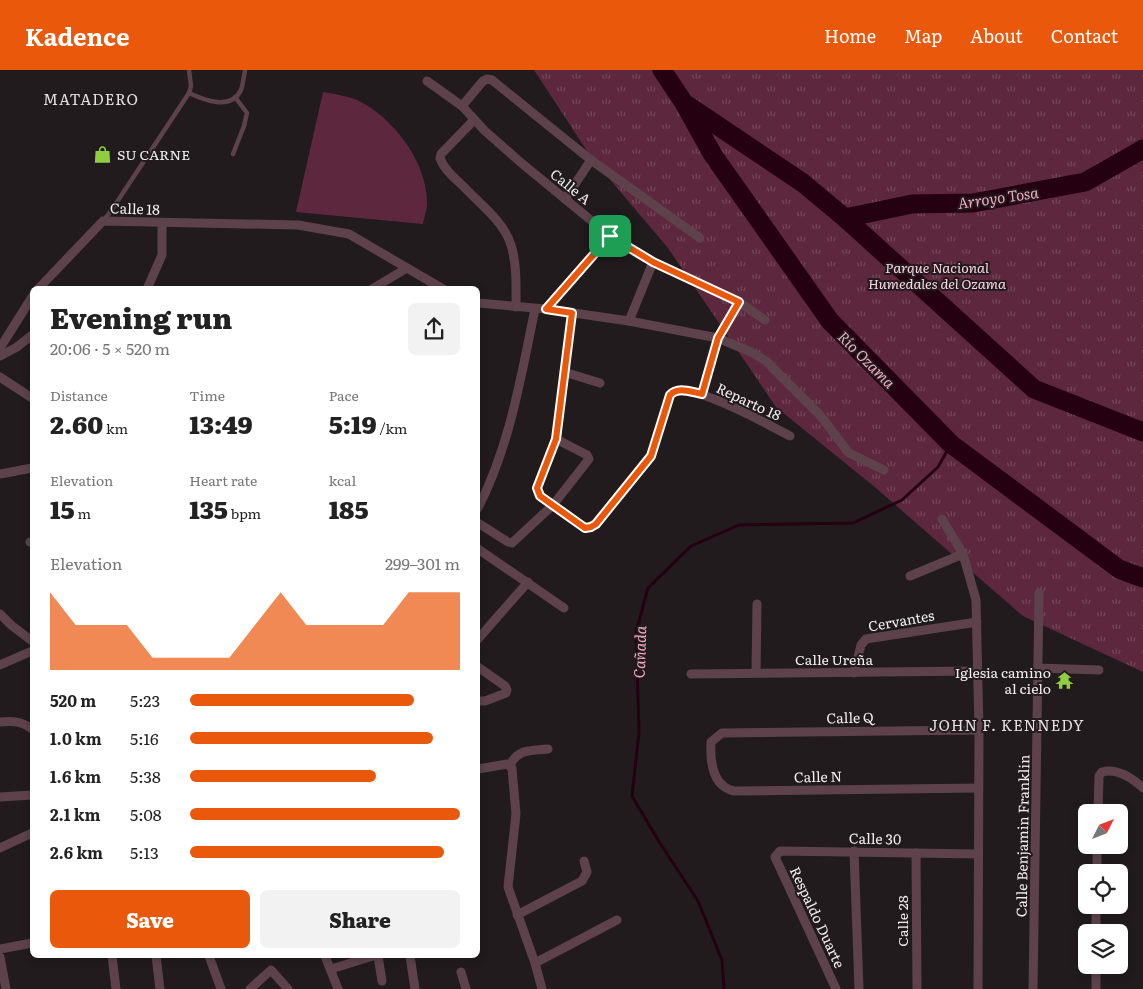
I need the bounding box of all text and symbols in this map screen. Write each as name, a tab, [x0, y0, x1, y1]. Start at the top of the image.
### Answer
text: Kadence	[25, 18, 130, 53]
text: Home	[824, 22, 876, 49]
text: Map	[904, 22, 942, 49]
text: About	[970, 22, 1023, 49]
text: Contact	[1051, 22, 1118, 49]
district label: MATADERO	[43, 87, 139, 110]
shop icon: SU CARNE	[93, 144, 113, 164]
place label: SU CARNE	[117, 144, 190, 164]
street label: Calle A	[547, 164, 596, 209]
water label: Arroyo Tosa	[956, 180, 1040, 214]
street label: Calle 18	[110, 197, 161, 219]
pin	[589, 215, 631, 257]
icon: arrive	[596, 222, 624, 250]
park label: Parque Nacional Humedales del Ozama	[868, 257, 1006, 293]
text: Evening run	[50, 296, 232, 338]
button: share	[408, 303, 460, 355]
water label: Río Ozama	[833, 325, 901, 393]
text: 20:06 · 5 × 520 m	[50, 336, 170, 360]
street label: Reparto 18	[713, 377, 785, 425]
text: Distance	[50, 385, 108, 405]
text: Time	[189, 385, 225, 405]
text: Pace	[329, 385, 359, 405]
text: 2.60	[50, 405, 103, 442]
text: 13:49	[189, 405, 253, 442]
text: 5:19	[329, 405, 377, 442]
text: km	[103, 418, 128, 438]
text: /km	[377, 418, 407, 438]
text: Elevation	[50, 470, 113, 490]
text: Heart rate	[189, 470, 257, 490]
text: kcal	[329, 470, 356, 490]
text: 15	[50, 490, 75, 527]
text: 135	[189, 490, 228, 527]
text: 185	[329, 490, 369, 527]
text: m	[75, 503, 91, 523]
text: bpm	[228, 503, 261, 523]
text: Elevation	[50, 551, 122, 575]
text: 299–301 m	[385, 551, 460, 575]
street label: Cervantes	[866, 604, 936, 636]
water label: Cañada	[627, 625, 651, 679]
street label: Calle Ureña	[795, 649, 873, 669]
place label: Iglesia camino al cielo	[955, 662, 1051, 698]
temple icon: Iglesia camino al cielo	[1055, 670, 1075, 690]
text: 520 m	[50, 688, 96, 712]
text: 5:23	[130, 688, 160, 712]
street label: Calle Q	[826, 707, 876, 727]
district label: JOHN F. KENNEDY	[929, 713, 1085, 736]
text: 1.0 km	[50, 726, 102, 750]
text: 5:16	[130, 726, 159, 750]
street label: Calle Benjamin Franklin	[1011, 755, 1033, 917]
text: 1.6 km	[50, 764, 101, 788]
text: 5:38	[130, 764, 161, 788]
street label: Calle N	[794, 766, 842, 786]
text: 2.1 km	[50, 802, 100, 826]
text: 5:08	[130, 802, 162, 826]
north arrow	[1078, 804, 1128, 854]
map controls	[1078, 804, 1128, 974]
street label: Calle 30	[849, 828, 901, 848]
text: 2.6 km	[50, 840, 103, 864]
text: 5:13	[130, 840, 159, 864]
street label: Respaldo Duarte	[786, 863, 850, 971]
button: locate	[1078, 864, 1128, 914]
button: Save	[50, 890, 250, 948]
button: Share	[260, 890, 460, 948]
street label: Calle 28	[892, 895, 912, 947]
button: layers	[1078, 924, 1128, 974]

